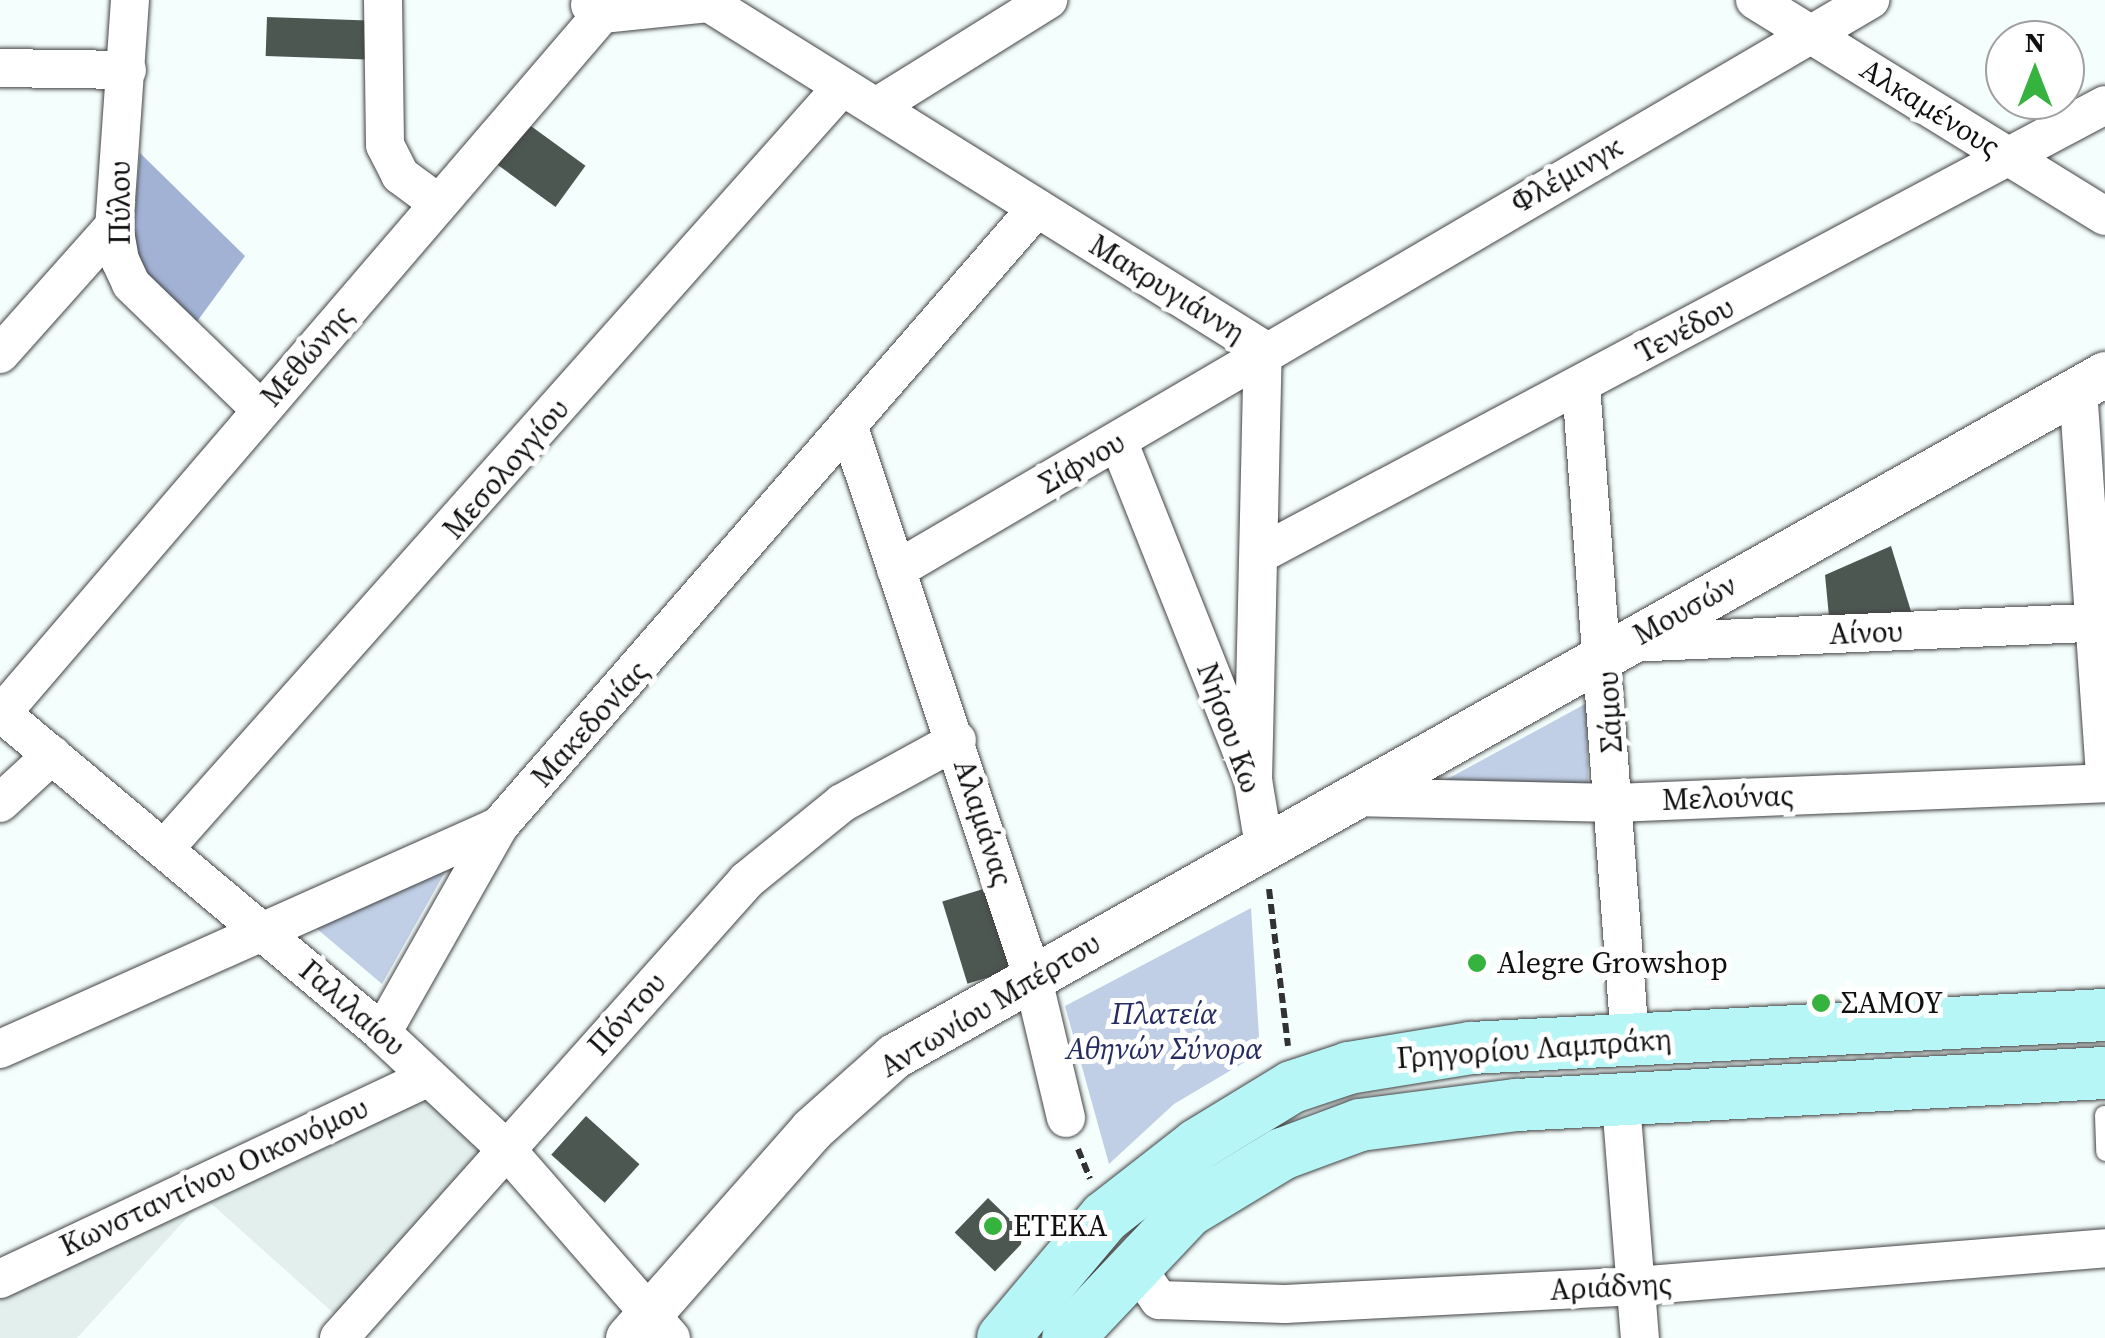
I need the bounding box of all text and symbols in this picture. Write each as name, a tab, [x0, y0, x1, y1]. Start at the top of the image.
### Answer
north arrow	[1985, 20, 2085, 120]
text: N	[2025, 23, 2045, 61]
street label: Αλκαμένους	[1854, 51, 2006, 165]
street label: Φλέμινγκ	[1505, 129, 1629, 221]
street label: Πύλου	[102, 161, 138, 245]
street label: Μακρυγιάννη	[1083, 227, 1251, 351]
street label: Τενέδου	[1630, 289, 1740, 371]
street label: Μεθώνης	[253, 298, 361, 414]
street label: Μεσολογγίου	[435, 392, 577, 546]
street label: Σίφνου	[1033, 424, 1131, 502]
street label: Μουσών	[1627, 567, 1743, 653]
street label: Αίνου	[1829, 614, 1903, 652]
street label: Μακεδονίας	[524, 653, 656, 795]
street label: Νήσου Κω	[1189, 658, 1269, 798]
street label: Σάμου	[1590, 670, 1630, 754]
street label: Αλαμάνας	[946, 755, 1020, 891]
street label: Μελούνας	[1661, 778, 1795, 818]
street label: Αντωνίου Μπέρτου	[873, 925, 1107, 1085]
place label: Alegre Growshop	[1497, 945, 1728, 981]
street label: Γαλιλαίου	[292, 952, 412, 1064]
marker: Alegre Growshop	[1466, 952, 1488, 974]
street label: Πόντου	[581, 965, 673, 1063]
place label: ΣΑΜΟΥ	[1841, 985, 1943, 1021]
marker: ΣΑΜΟΥ	[1810, 992, 1832, 1014]
park label: Πλατεία Αθηνών Σύνορα	[1066, 996, 1262, 1066]
street label: Γρηγορίου Λαμπράκη	[1395, 1021, 1673, 1077]
street label: Κωνσταντίνου Οικονόμου	[54, 1090, 374, 1264]
place label: ΕΤΕΚΑ	[1013, 1208, 1108, 1244]
marker: ΕΤΕΚΑ	[982, 1215, 1004, 1237]
street label: Αριάδνης	[1549, 1266, 1673, 1308]

